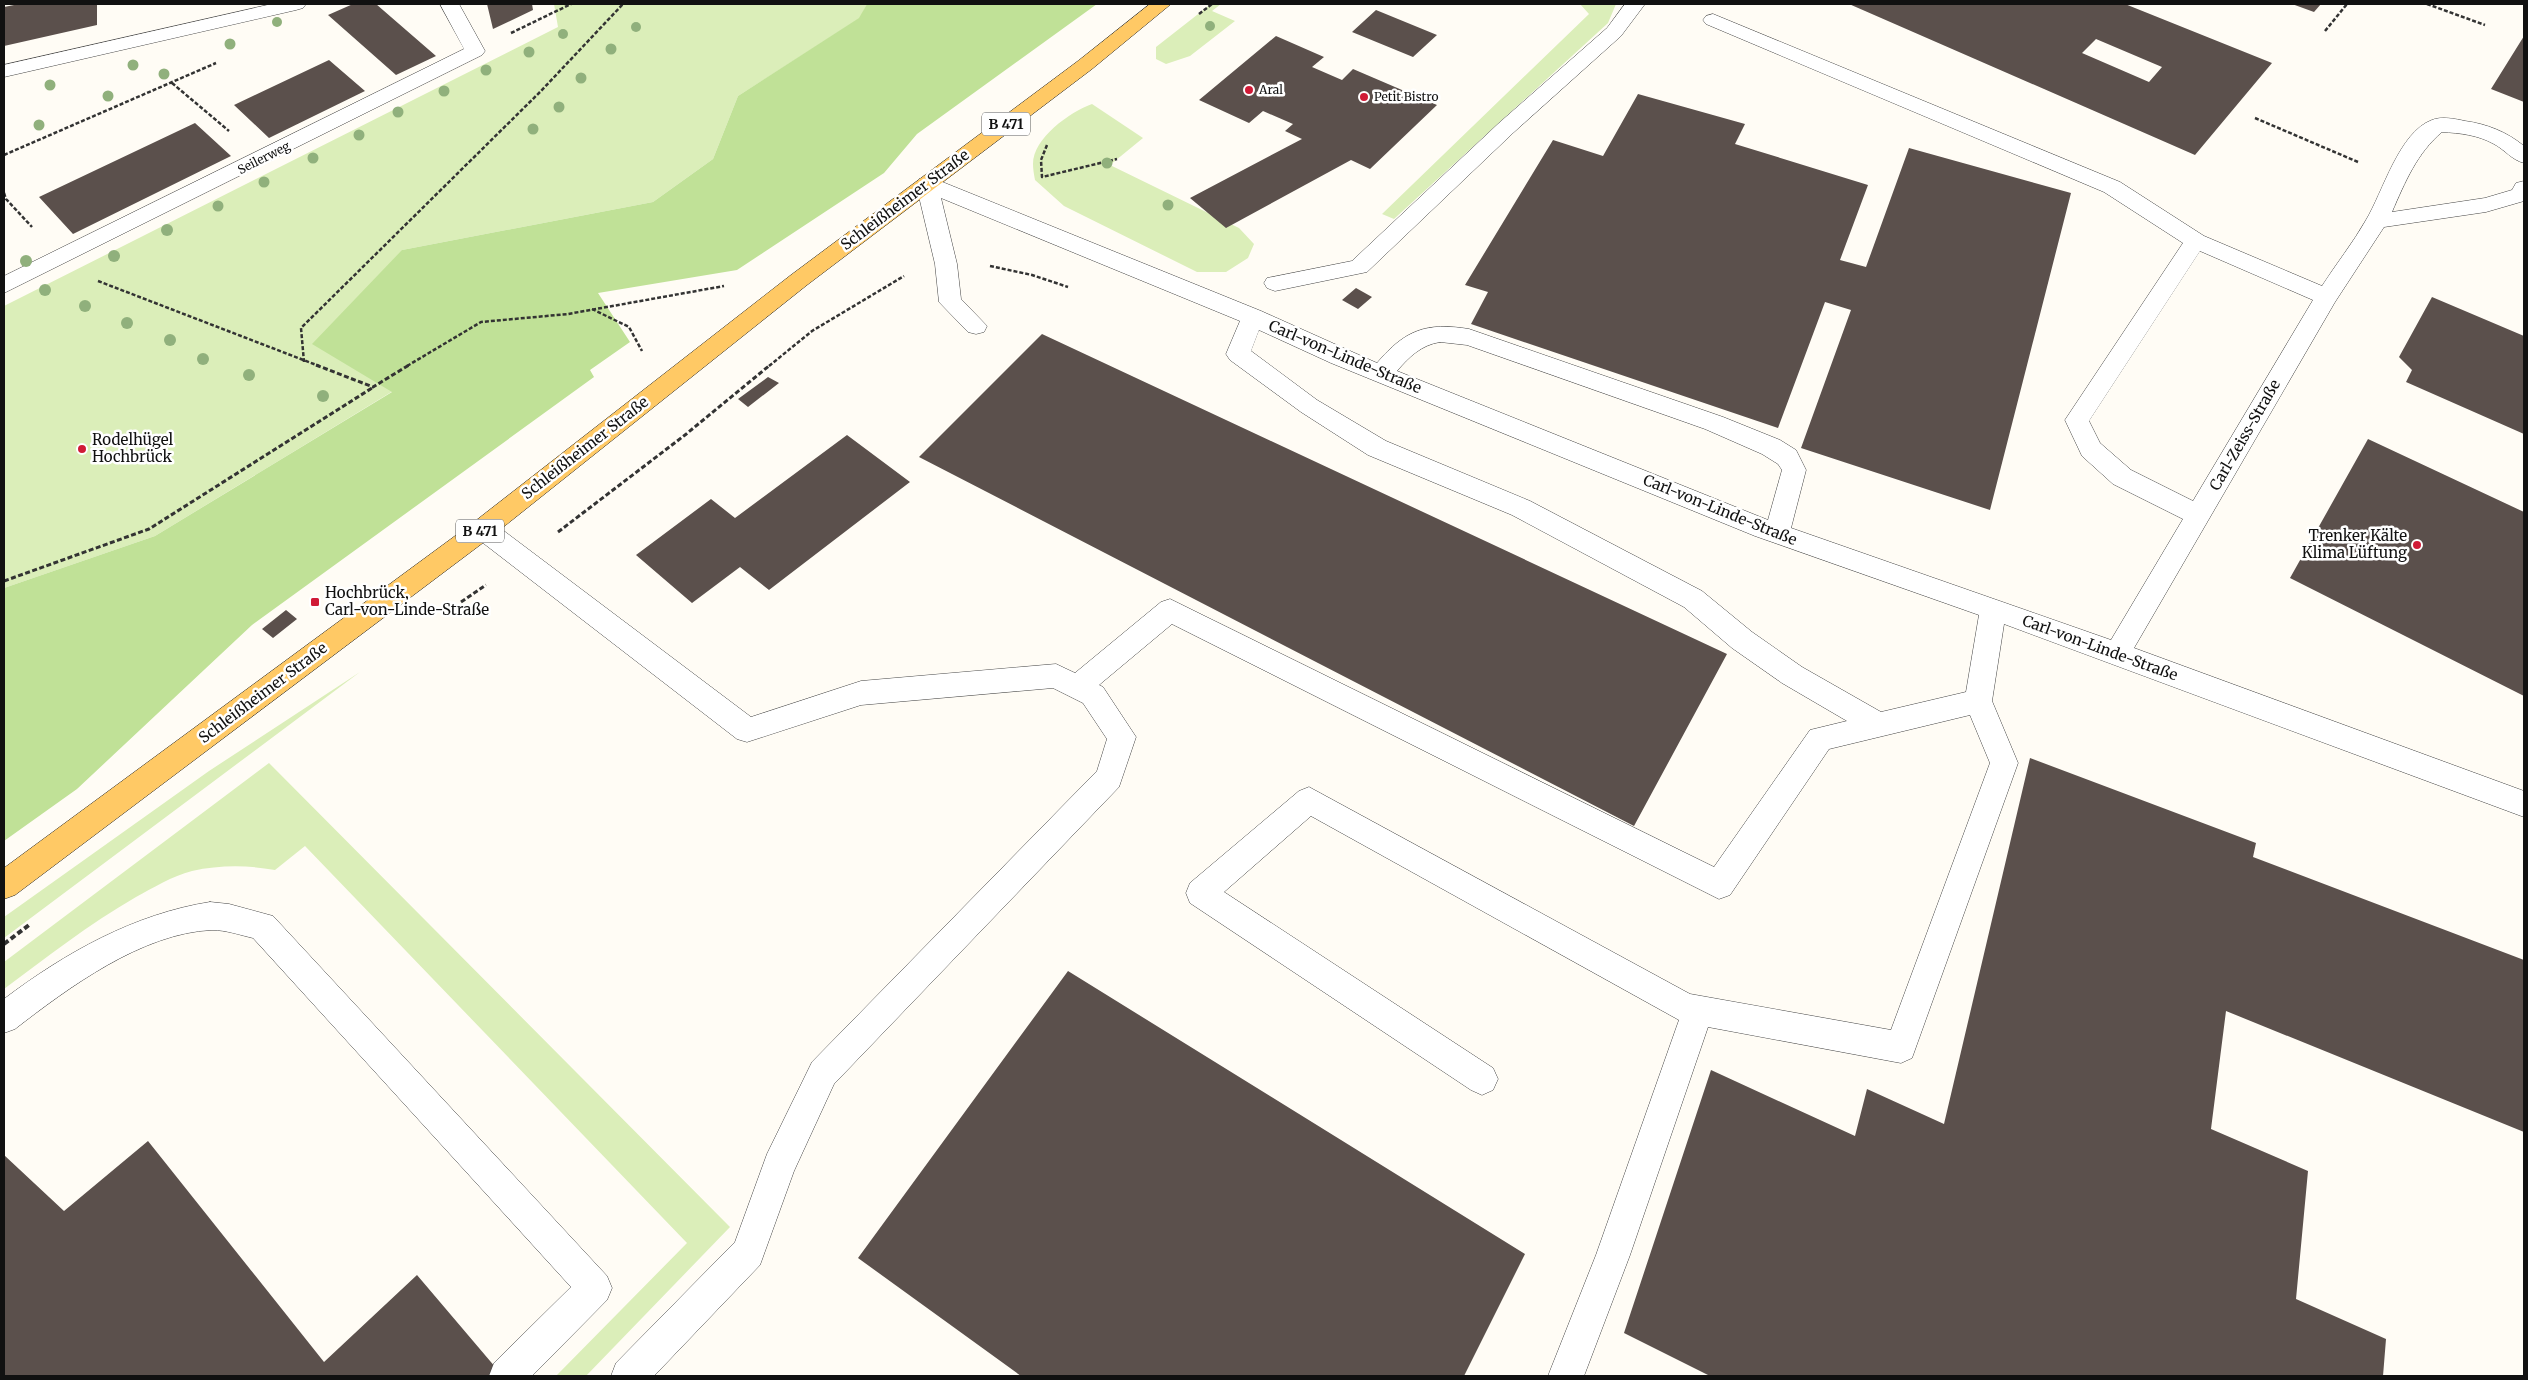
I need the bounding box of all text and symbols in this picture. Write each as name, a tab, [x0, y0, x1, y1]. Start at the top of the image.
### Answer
place label: Aral	[1258, 82, 1283, 97]
marker: Aral	[1243, 84, 1255, 96]
place label: Petit Bistro	[1374, 89, 1438, 104]
marker: Petit Bistro	[1358, 91, 1370, 103]
road number: B 471	[982, 112, 1030, 136]
street label: Seilerweg	[235, 138, 293, 177]
street label: Schleißheimer Straße	[837, 145, 973, 254]
street label: Carl-von-Linde-Straße	[1266, 316, 1425, 397]
street label: Carl-Zeiss-Straße	[2205, 376, 2284, 494]
street label: Schleißheimer Straße	[517, 392, 652, 503]
place label: Rodelhügel Hochbrück	[92, 430, 174, 466]
marker: Rodelhügel Hochbrück	[76, 443, 88, 455]
street label: Carl-von-Linde-Straße	[1641, 470, 1800, 549]
road number: B 471	[456, 520, 504, 542]
place label: Trenker Kälte Klima Lüftung	[2302, 526, 2407, 562]
marker: Trenker Kälte Klima Lüftung	[2411, 539, 2423, 551]
place label: Hochbrück, Carl-von-Linde-Straße	[325, 583, 489, 619]
marker: Hochbrück, Carl-von-Linde-Straße	[309, 596, 321, 608]
street label: Carl-von-Linde-Straße	[2020, 611, 2181, 685]
street label: Schleißheimer Straße	[195, 638, 331, 747]

